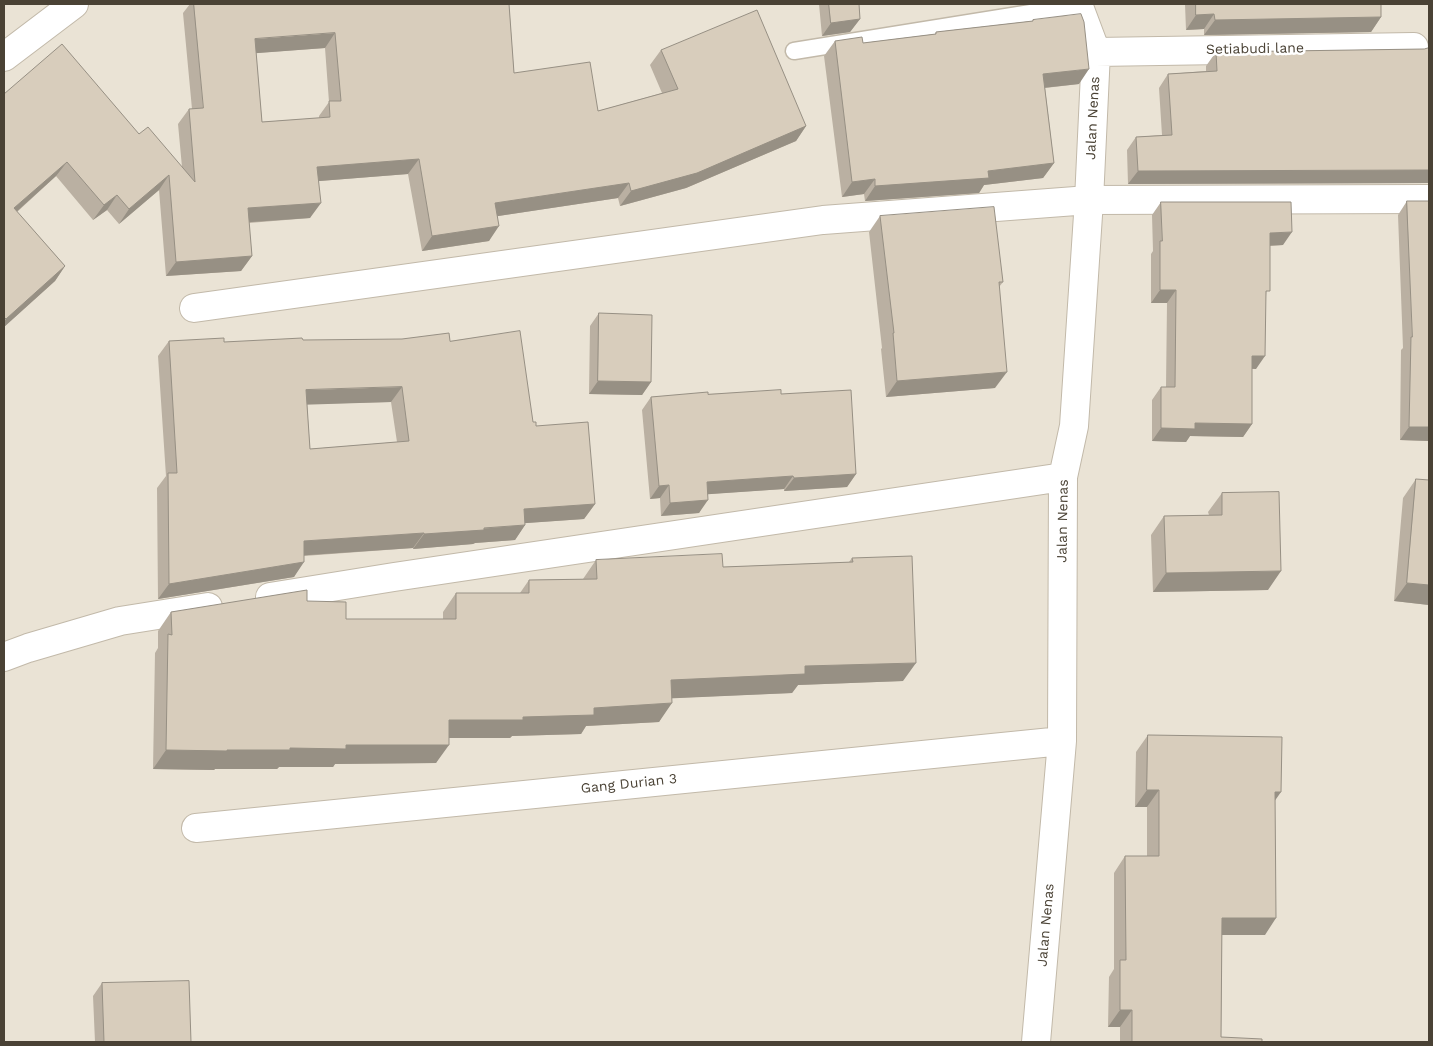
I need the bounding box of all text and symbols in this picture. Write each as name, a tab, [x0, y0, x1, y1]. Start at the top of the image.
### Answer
street label: Setiabudi lane	[1206, 40, 1304, 58]
street label: Jalan Nenas	[1082, 76, 1104, 160]
street label: Jalan Nenas	[1054, 479, 1072, 563]
street label: Gang Durian 3	[580, 771, 678, 797]
street label: Jalan Nenas	[1034, 883, 1058, 967]

